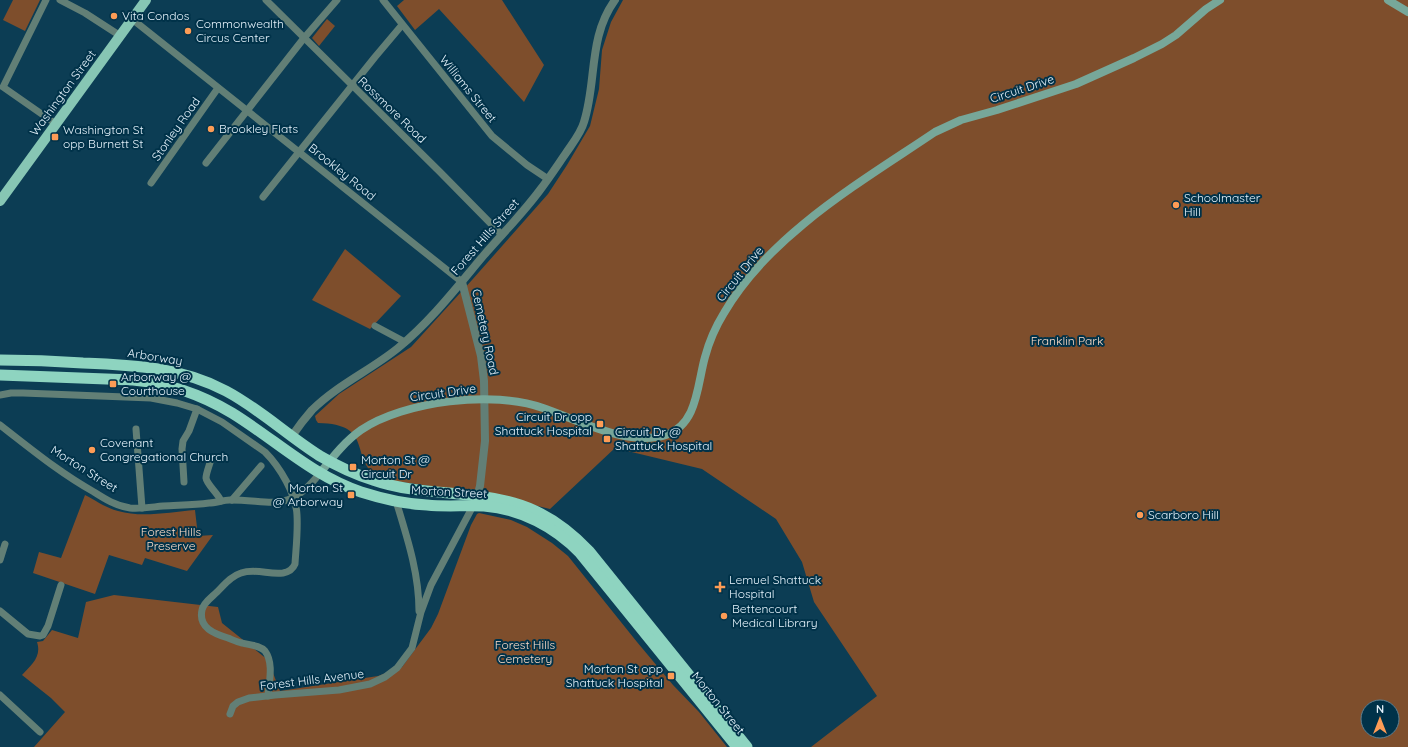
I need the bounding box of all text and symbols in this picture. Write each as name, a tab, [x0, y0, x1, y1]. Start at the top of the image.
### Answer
place label: Vita Condos	[122, 8, 190, 23]
marker: Vita Condos	[109, 11, 119, 21]
place label: Commonwealth Circus Center	[196, 16, 284, 45]
marker: Commonwealth Circus Center	[183, 26, 193, 36]
street label: Washington Street	[26, 47, 99, 139]
street label: Williams Street	[437, 52, 500, 125]
street label: Circuit Drive	[988, 71, 1056, 106]
street label: Rossmore Road	[355, 73, 430, 146]
street label: Stonley Road	[148, 94, 203, 163]
place label: Brookley Flats	[219, 121, 299, 136]
place label: Washington St opp Burnett St	[63, 122, 143, 151]
marker: Brookley Flats	[206, 124, 216, 134]
marker: Washington St opp Burnett St	[50, 132, 60, 142]
street label: Brookley Road	[306, 140, 379, 203]
place label: Schoolmaster Hill	[1184, 190, 1261, 219]
street label: Forest Hills Street	[447, 195, 522, 278]
marker: Schoolmaster Hill	[1171, 200, 1181, 210]
street label: Circuit Drive	[713, 243, 767, 304]
street label: Cemetery Road	[469, 287, 502, 376]
park label: Franklin Park	[1031, 333, 1103, 348]
street label: Arborway	[127, 345, 184, 368]
place label: Arborway @ Courthouse	[121, 369, 192, 398]
marker: Arborway @ Courthouse	[108, 379, 118, 389]
street label: Circuit Drive	[409, 380, 477, 405]
place label: Circuit Dr opp Shattuck Hospital	[495, 409, 592, 438]
marker: Circuit Dr opp Shattuck Hospital	[595, 419, 605, 429]
place label: Circuit Dr @ Shattuck Hospital	[615, 424, 712, 453]
marker: Circuit Dr @ Shattuck Hospital	[602, 434, 612, 444]
place label: Covenant Congregational Church	[100, 435, 228, 464]
street label: Morton Street	[48, 442, 120, 495]
marker: Covenant Congregational Church	[87, 445, 97, 455]
place label: Morton St @ Circuit Dr	[361, 452, 430, 481]
marker: Morton St @ Circuit Dr	[348, 462, 358, 472]
place label: Morton St @ Arborway	[273, 480, 343, 509]
street label: Morton Street	[411, 482, 487, 501]
marker: Morton St @ Arborway	[346, 490, 356, 500]
place label: Scarboro Hill	[1148, 507, 1219, 522]
marker: Scarboro Hill	[1135, 510, 1145, 520]
park label: Forest Hills Preserve	[141, 524, 202, 553]
place label: Lemuel Shattuck Hospital	[729, 572, 821, 601]
marker: Lemuel Shattuck Hospital	[714, 581, 726, 593]
place label: Bettencourt Medical Library	[732, 601, 817, 630]
marker: Bettencourt Medical Library	[719, 611, 729, 621]
park label: Forest Hills Cemetery	[495, 637, 556, 666]
place label: Morton St opp Shattuck Hospital	[566, 661, 663, 690]
street label: Forest Hills Avenue	[259, 666, 365, 693]
street label: Morton Street	[689, 668, 748, 737]
marker: Morton St opp Shattuck Hospital	[666, 671, 676, 681]
north arrow	[1360, 699, 1400, 739]
text: N	[1376, 702, 1384, 716]

